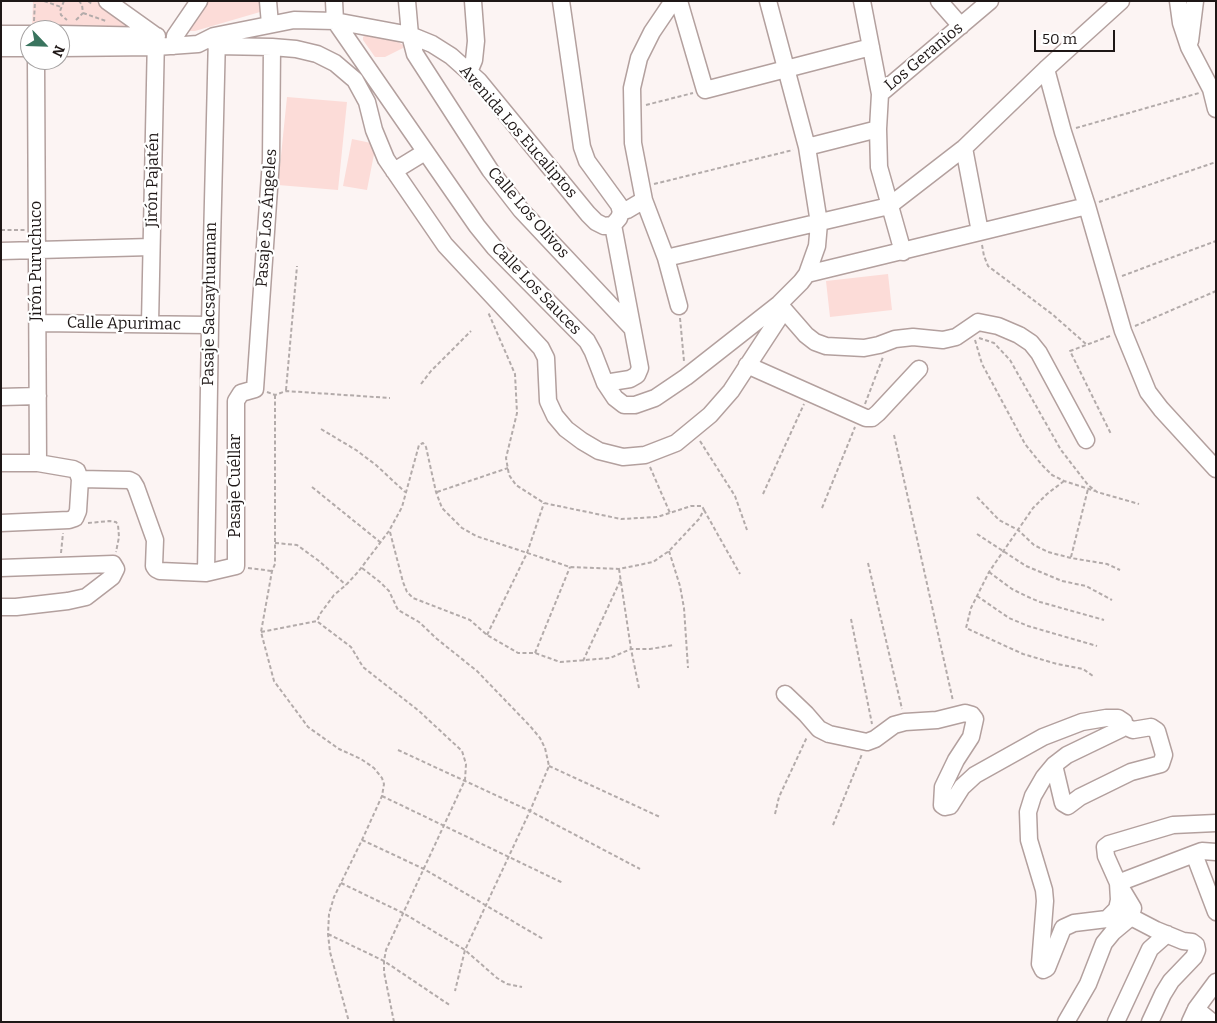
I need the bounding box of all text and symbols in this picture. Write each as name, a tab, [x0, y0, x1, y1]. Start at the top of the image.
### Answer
street label: Los Geranios	[881, 19, 967, 95]
north arrow	[20, 20, 70, 70]
scale bar	[1037, 20, 1118, 52]
text: 50 m	[1042, 30, 1077, 48]
text: N	[48, 43, 68, 59]
street label: Avenida Los Eucaliptos	[455, 62, 581, 202]
street label: Jirón Pajatén	[143, 132, 163, 228]
street label: Pasaje Los Ángeles	[253, 148, 281, 288]
street label: Calle Los Olivos	[483, 164, 573, 262]
street label: Jirón Puruchuco	[27, 201, 47, 321]
street label: Pasaje Sacsayhuaman	[199, 222, 221, 386]
street label: Calle Los Sauces	[487, 239, 585, 339]
street label: Calle Apurimac	[67, 313, 181, 335]
street label: Pasaje Cuéllar	[226, 434, 246, 538]

